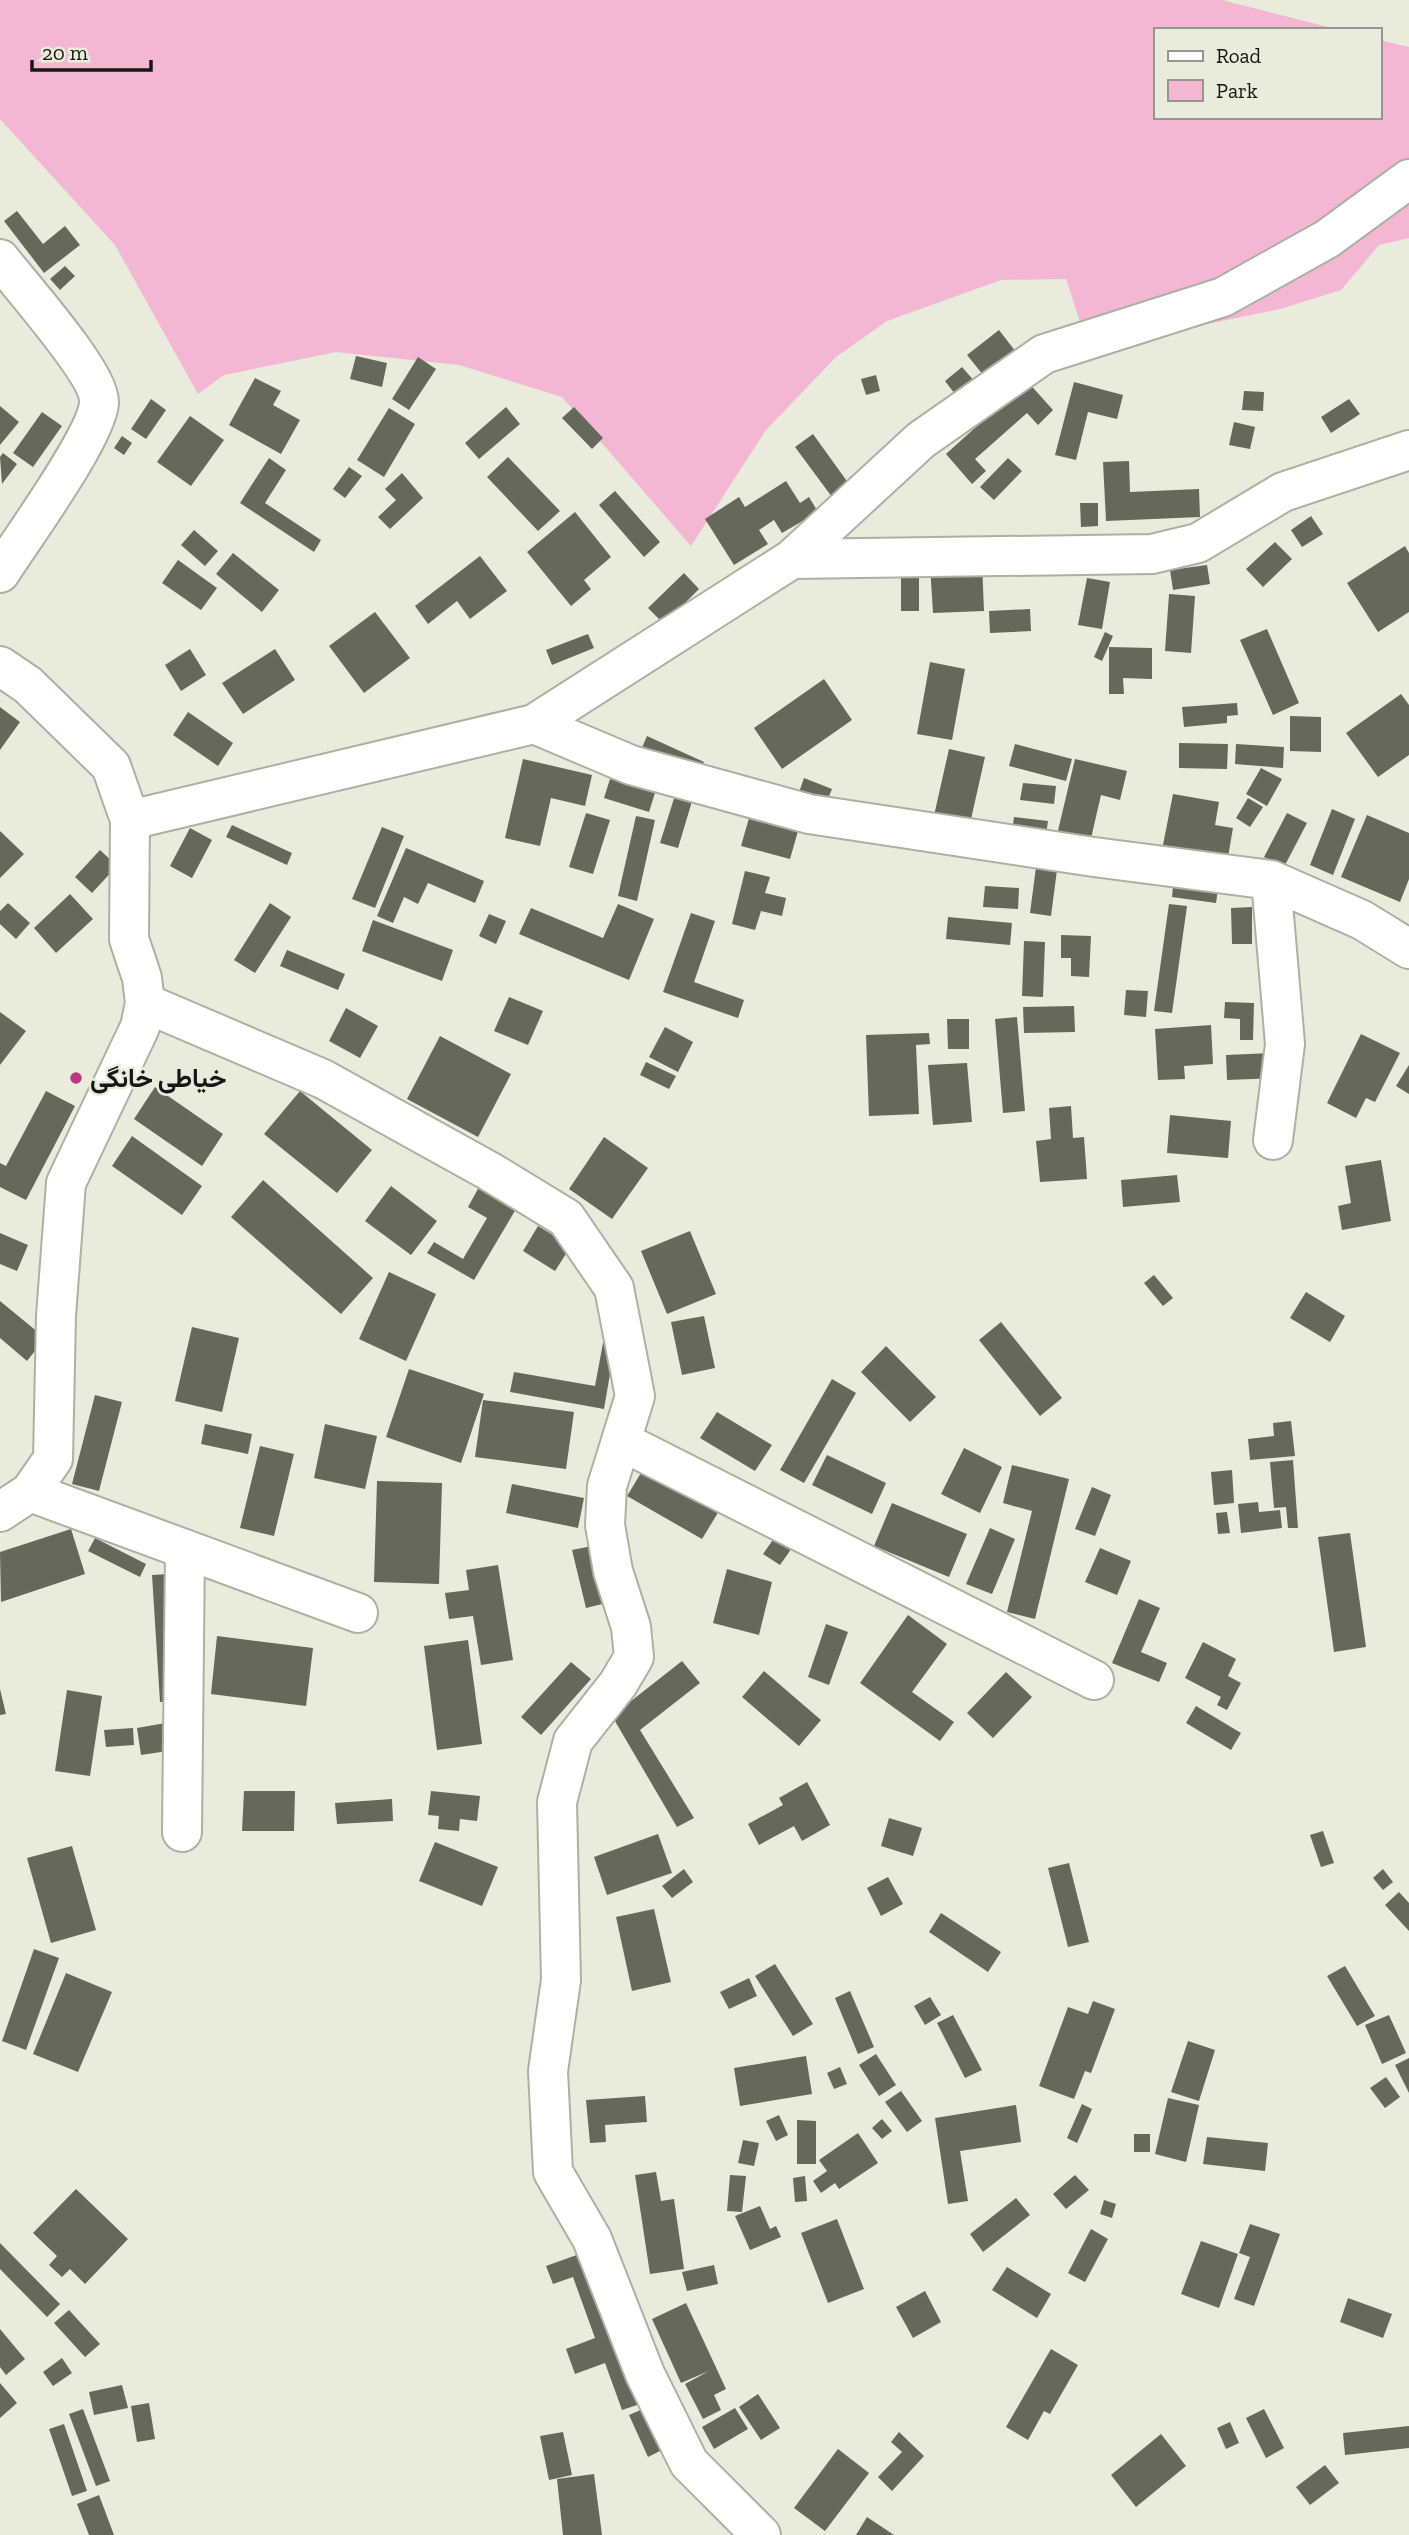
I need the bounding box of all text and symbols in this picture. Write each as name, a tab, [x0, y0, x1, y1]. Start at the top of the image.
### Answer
scale bar	[32, 28, 150, 72]
legend	[1154, 28, 1381, 119]
text: 20 m	[42, 40, 88, 65]
text: Road	[1216, 43, 1262, 68]
text: Park	[1216, 78, 1258, 103]
place label: خیاطی خانگی	[90, 1062, 226, 1094]
marker: خیاطی خانگی	[68, 1070, 84, 1086]

